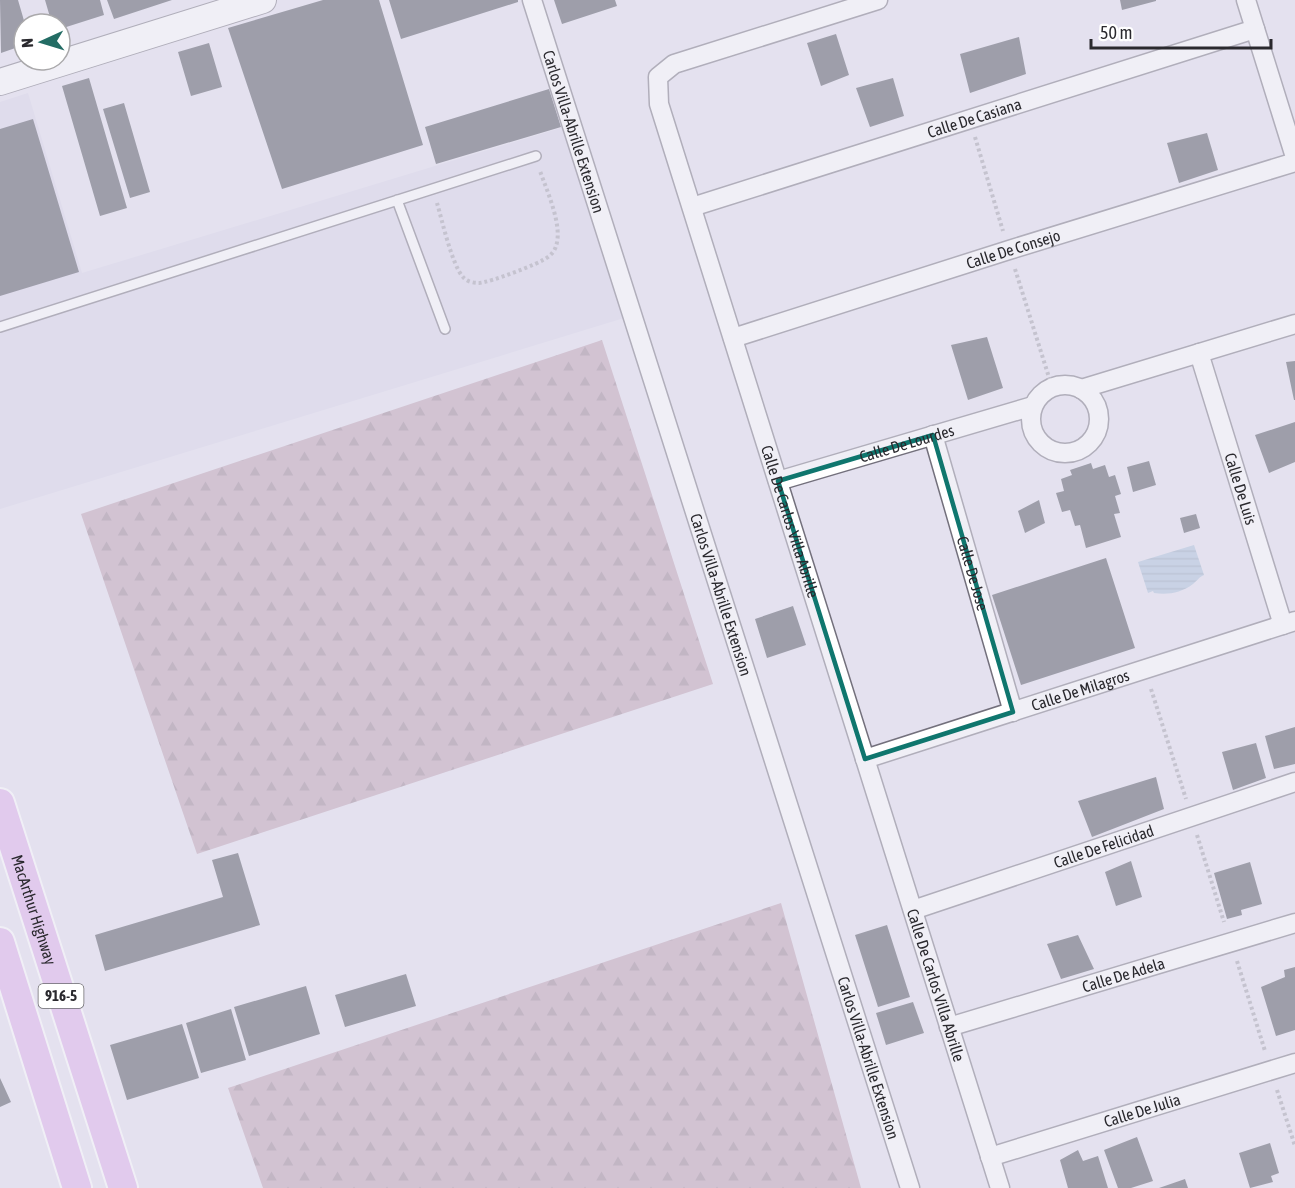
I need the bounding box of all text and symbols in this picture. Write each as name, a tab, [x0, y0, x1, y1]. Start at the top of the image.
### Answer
north arrow	[12, 12, 72, 72]
scale bar	[1091, 12, 1271, 50]
text: 50 m	[1100, 22, 1132, 43]
text: N	[18, 38, 36, 48]
street label: Carlos Villa-Abrille Extension	[540, 48, 608, 215]
street label: Calle De Casiana	[925, 94, 1023, 141]
street label: Calle De Consejo	[964, 226, 1062, 272]
street label: Calle De Lourdes	[857, 421, 956, 466]
street label: Calle De Carlos Villa Abrille	[758, 443, 823, 600]
street label: Calle De Luis	[1221, 451, 1261, 527]
street label: Carlos Villa-Abrille Extension	[687, 511, 755, 678]
street label: Calle De Jose	[954, 534, 992, 613]
street label: Calle De Milagros	[1029, 666, 1132, 714]
street label: Calle De Felicidad	[1051, 821, 1156, 871]
street label: MacArthur Highway	[8, 852, 60, 968]
street label: Calle De Carlos Villa Abrille	[904, 906, 969, 1064]
street label: Calle De Adela	[1080, 954, 1167, 996]
street label: Carlos Villa-Abrille Extension	[834, 974, 903, 1141]
road number: 916-5	[38, 984, 84, 1008]
street label: Calle De Julia	[1101, 1090, 1182, 1130]

